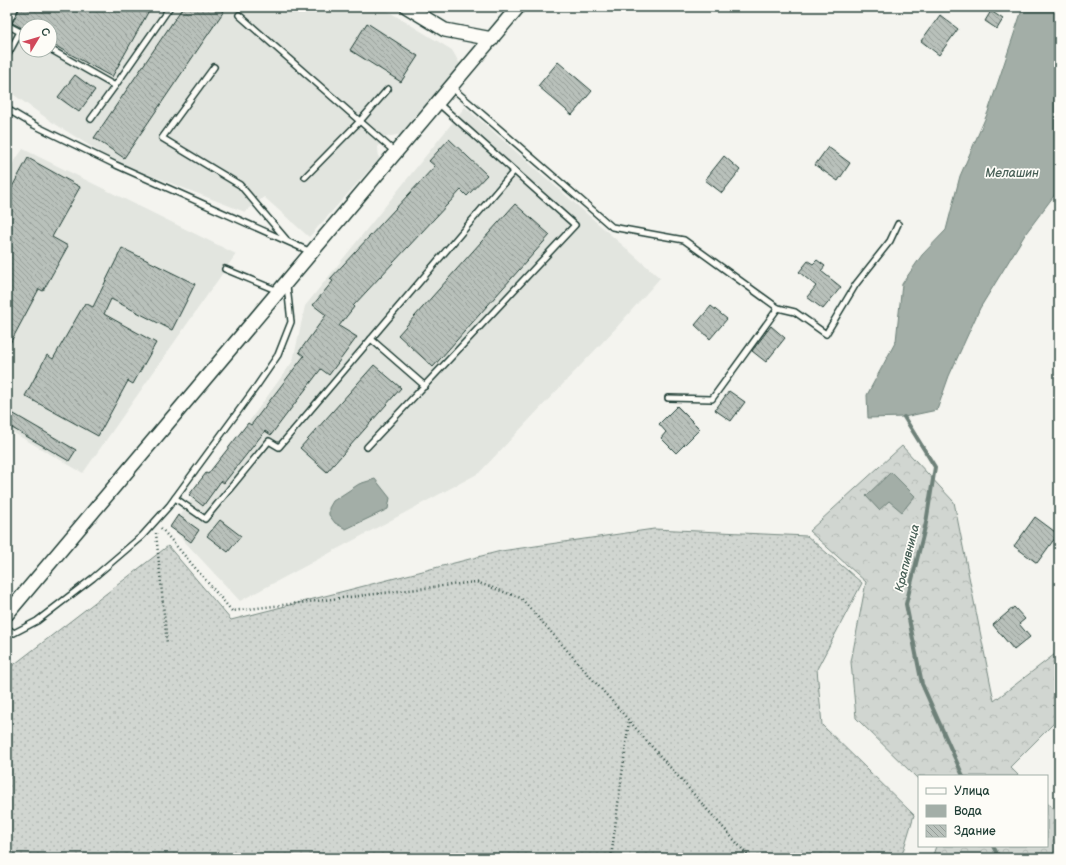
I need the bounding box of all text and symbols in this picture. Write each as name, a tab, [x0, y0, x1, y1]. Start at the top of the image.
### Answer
north arrow	[18, 18, 58, 58]
text: С	[38, 25, 53, 39]
water label: Мелашин	[985, 166, 1039, 181]
water label: Крапивница	[892, 523, 923, 594]
legend	[918, 775, 1048, 847]
text: Улица	[954, 784, 990, 799]
text: Вода	[954, 804, 982, 819]
text: Здание	[954, 824, 996, 839]

